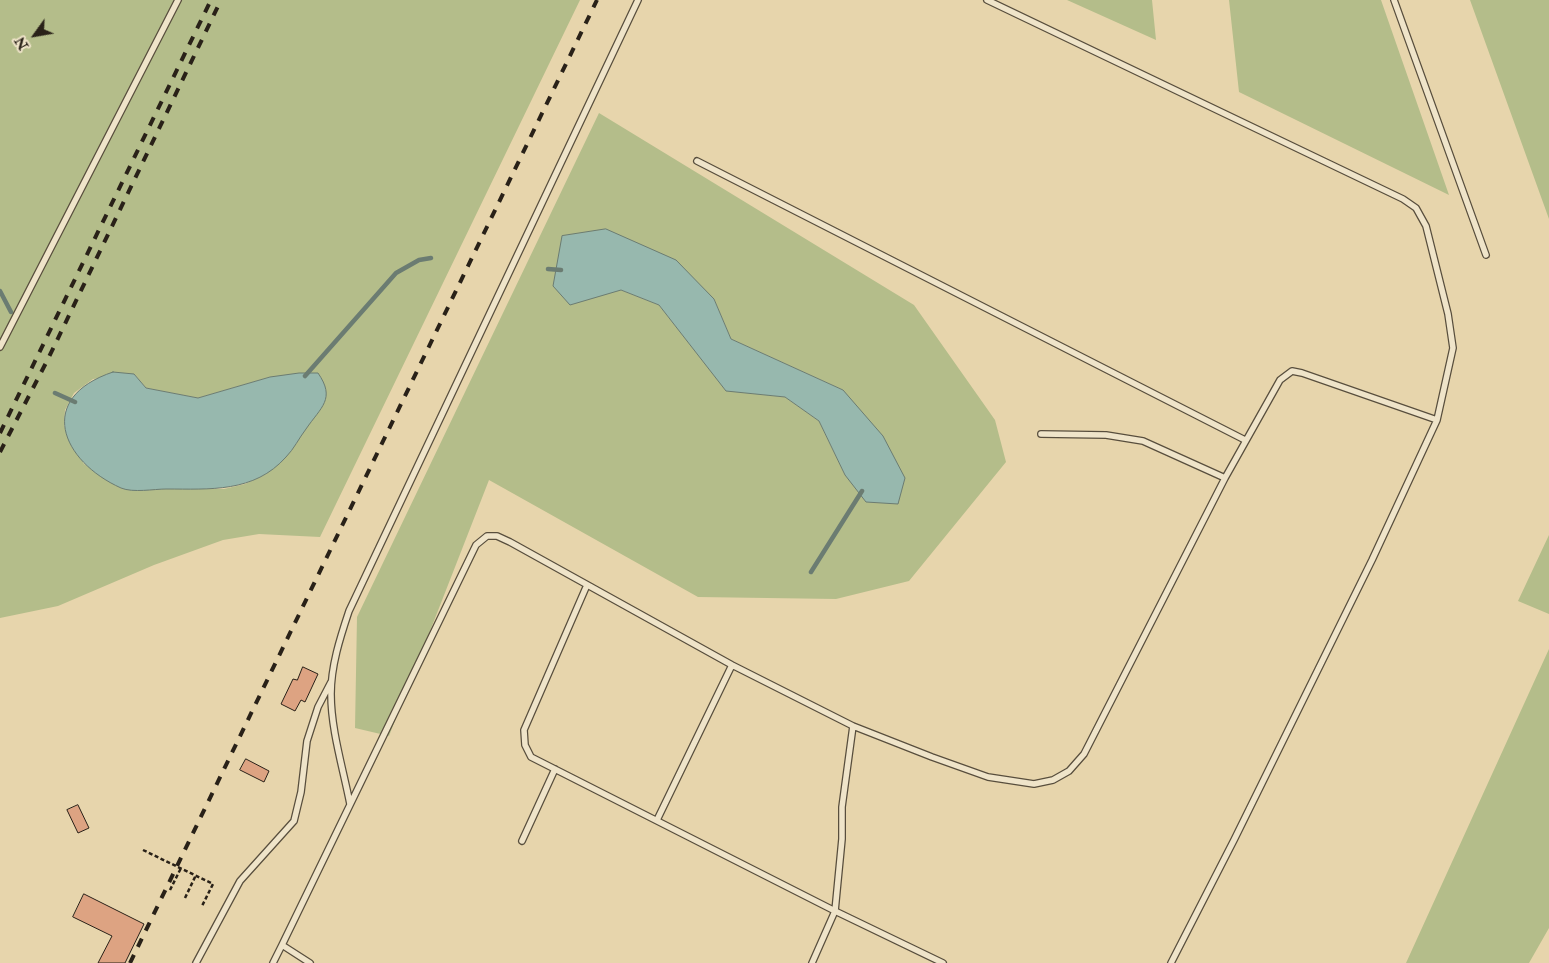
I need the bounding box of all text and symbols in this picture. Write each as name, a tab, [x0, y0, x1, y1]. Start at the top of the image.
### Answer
north arrow	[10, 10, 60, 60]
text: N	[11, 33, 32, 53]

